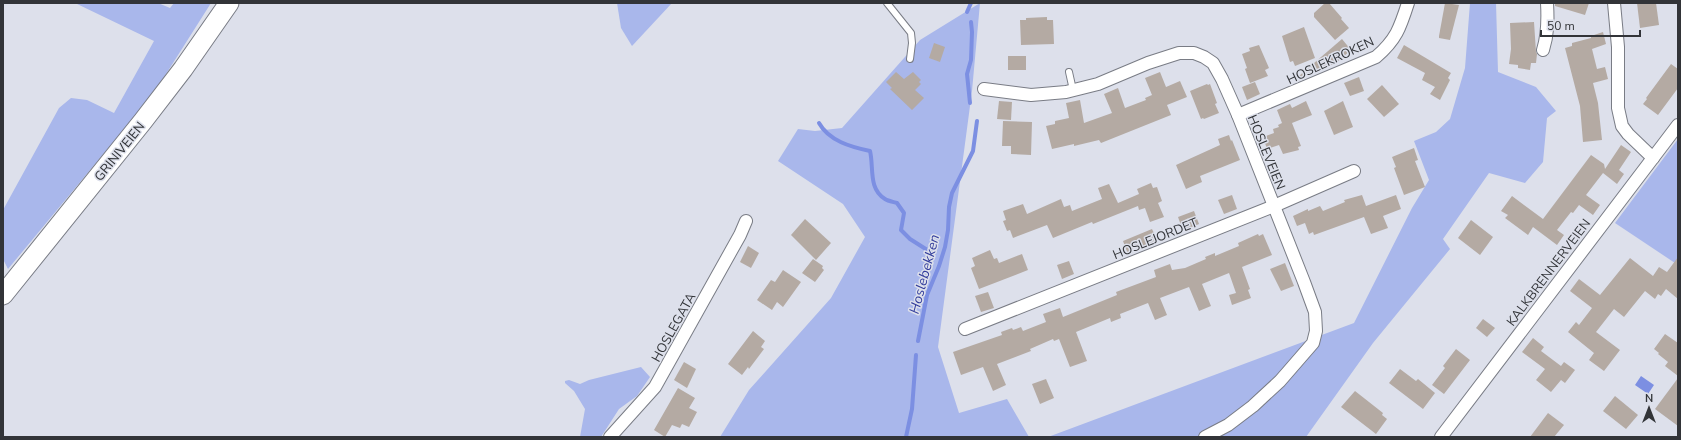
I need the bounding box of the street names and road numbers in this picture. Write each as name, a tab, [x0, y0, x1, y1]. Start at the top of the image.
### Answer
street label: HOSLEKROKEN	[1284, 33, 1377, 89]
street label: HOSLEVEIEN	[1243, 112, 1289, 193]
street label: GRINIVEIEN	[90, 118, 149, 185]
street label: HOSLEJORDET	[1110, 214, 1201, 264]
street label: KALKBRENNERVEIEN	[1503, 215, 1595, 330]
street label: HOSLEGATA	[647, 289, 701, 365]

